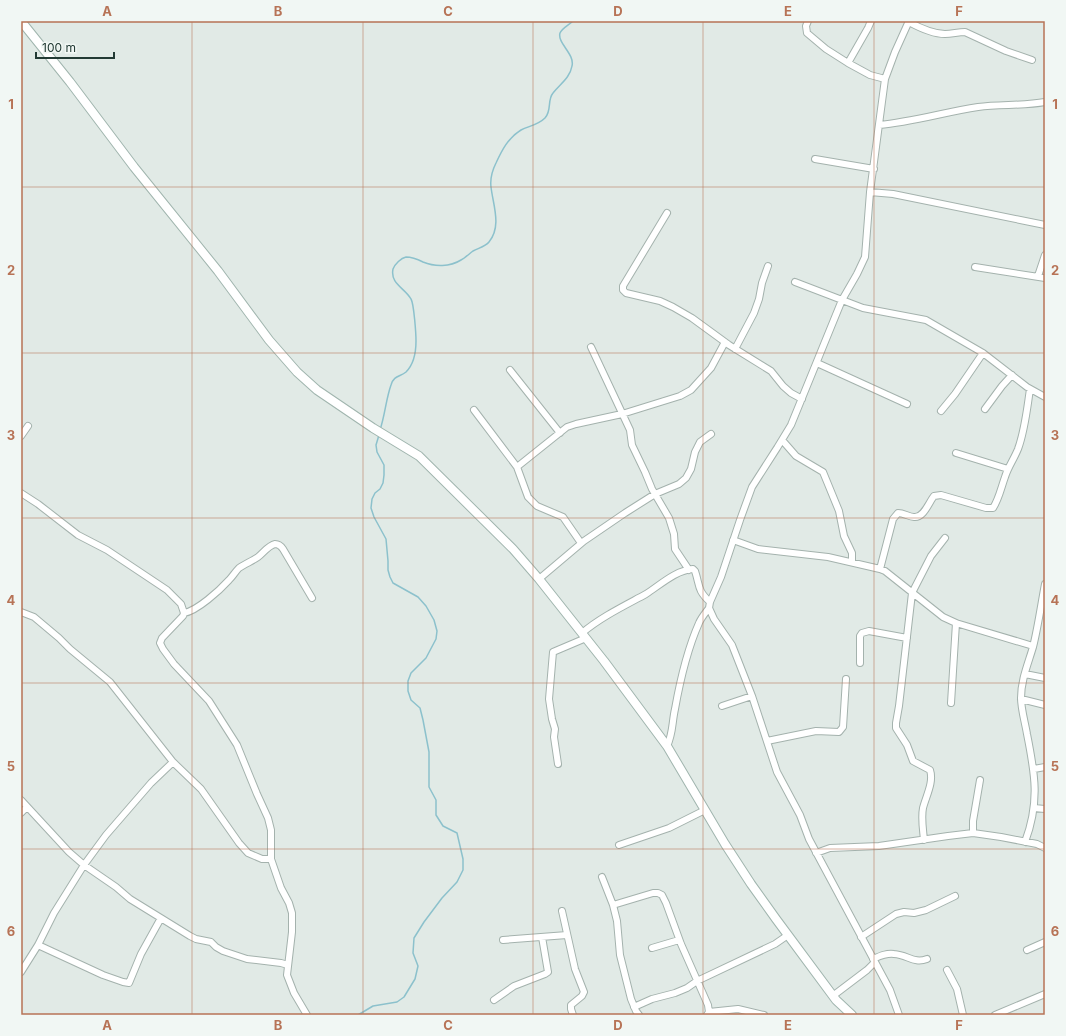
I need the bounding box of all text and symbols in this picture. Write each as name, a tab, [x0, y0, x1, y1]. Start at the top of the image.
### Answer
text: A	[102, 3, 112, 19]
text: B	[274, 3, 283, 19]
text: C	[443, 3, 453, 19]
text: D	[613, 3, 623, 19]
text: E	[784, 3, 792, 19]
text: F	[955, 3, 963, 19]
scale bar	[36, 34, 114, 60]
text: 100 m	[42, 40, 76, 55]
text: 1	[8, 96, 14, 112]
text: 1	[1052, 96, 1058, 112]
text: 2	[7, 262, 15, 278]
text: 2	[1051, 262, 1059, 278]
text: 3	[7, 427, 15, 443]
text: 3	[1051, 427, 1059, 443]
text: 4	[7, 592, 16, 608]
text: 4	[1051, 592, 1060, 608]
text: 5	[7, 758, 15, 774]
text: 5	[1051, 758, 1059, 774]
text: 6	[7, 923, 15, 939]
text: 6	[1051, 923, 1059, 939]
text: A	[102, 1017, 112, 1033]
text: B	[274, 1017, 283, 1033]
text: C	[443, 1017, 453, 1033]
text: D	[613, 1017, 623, 1033]
text: E	[784, 1017, 792, 1033]
text: F	[955, 1017, 963, 1033]

